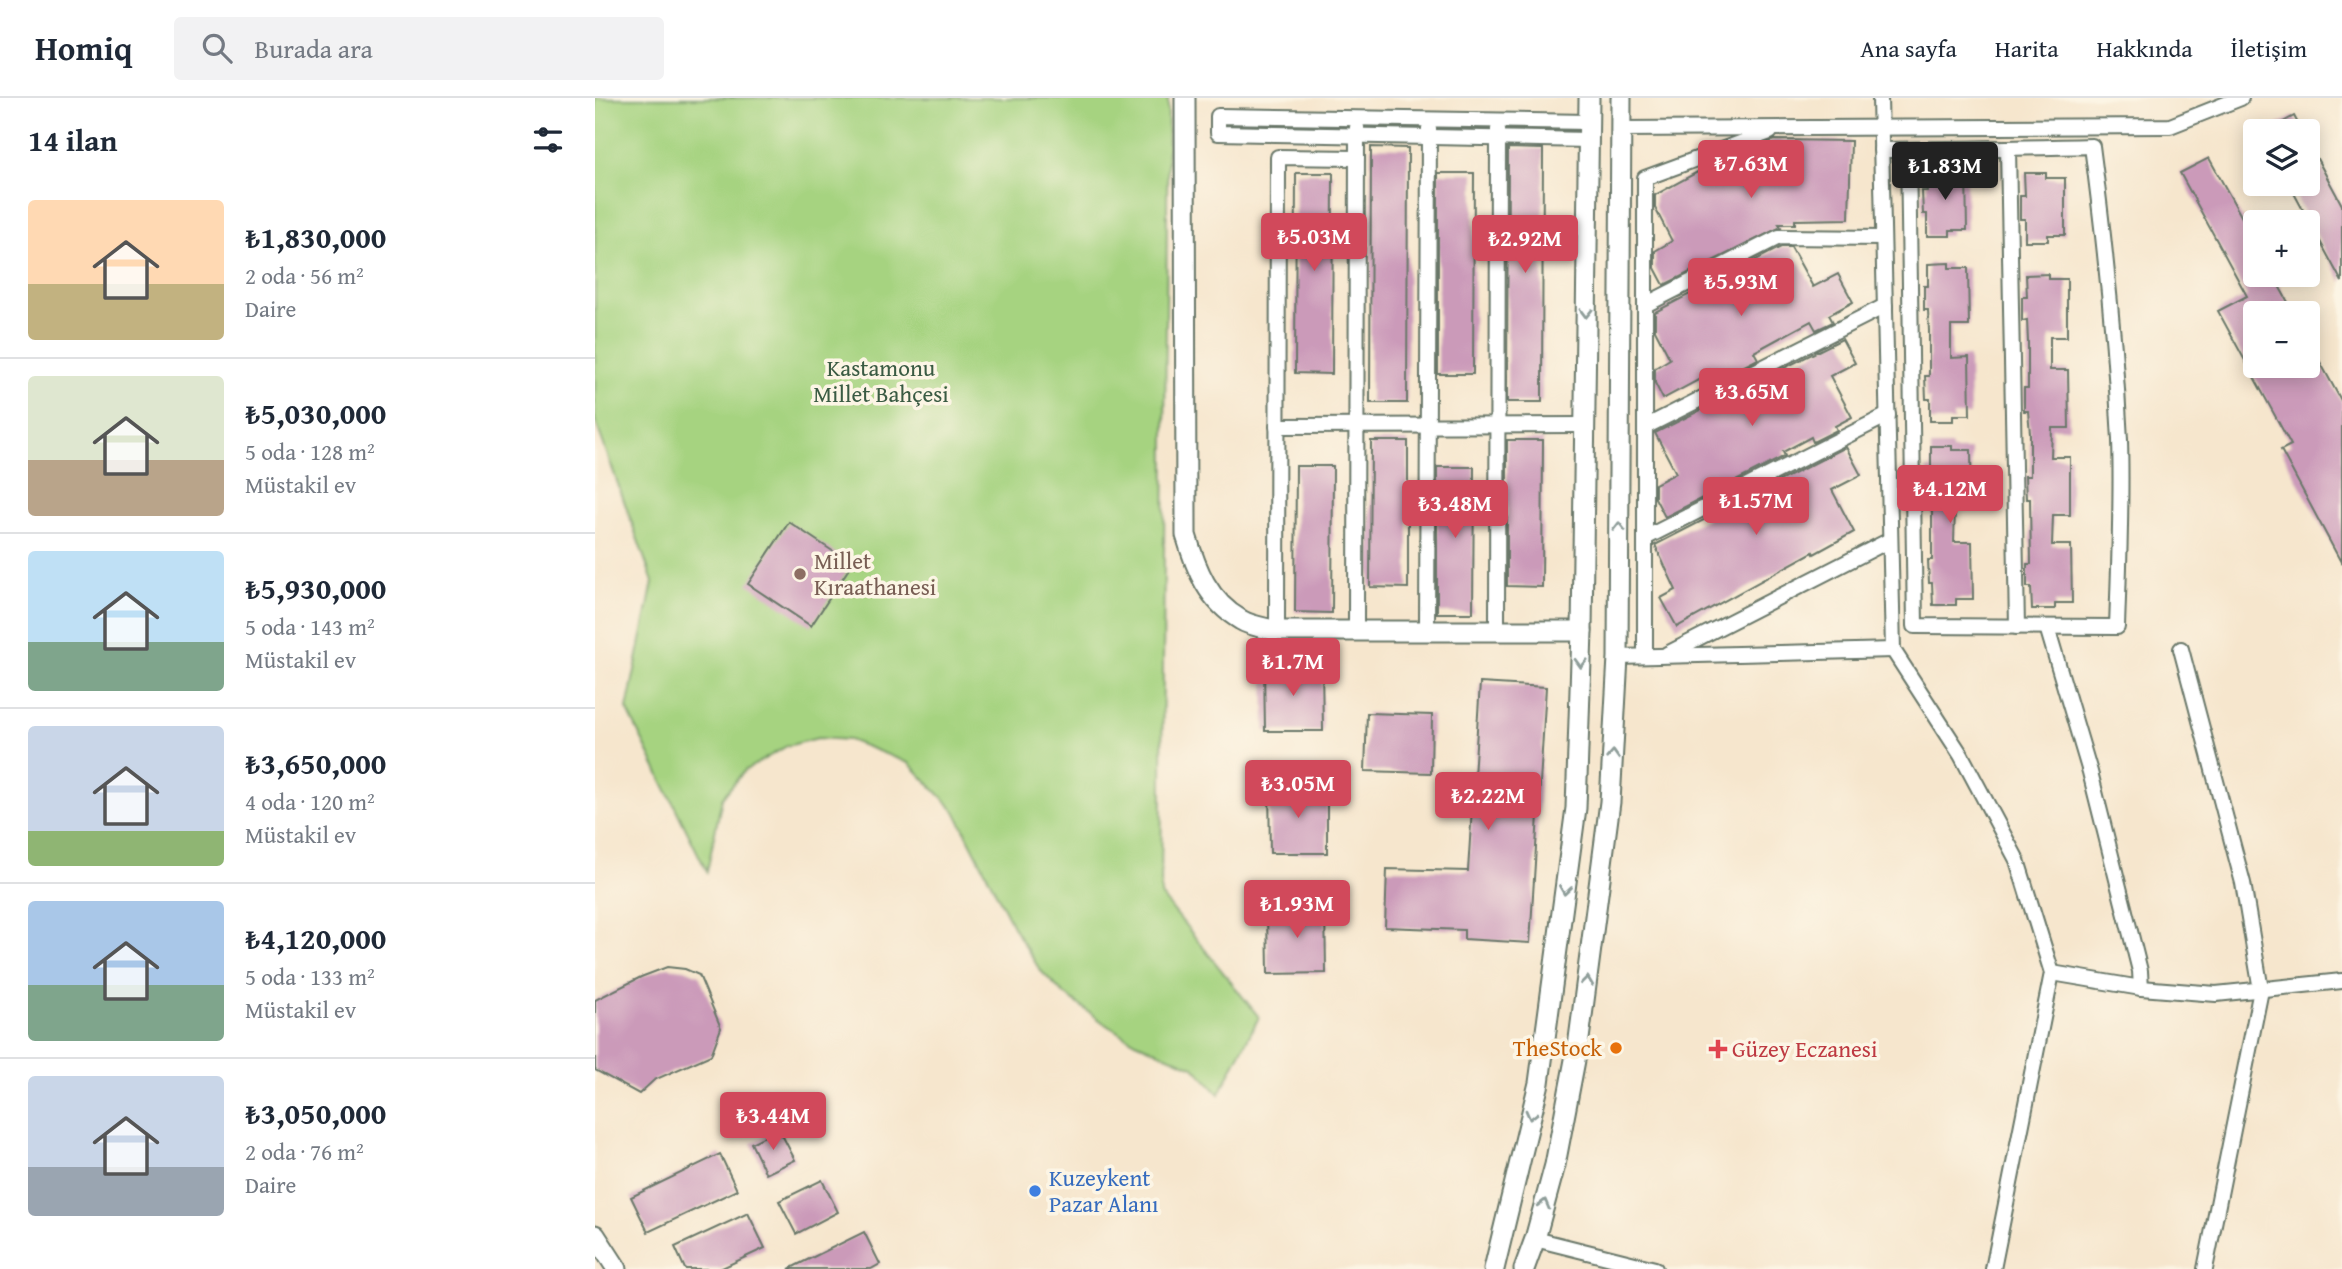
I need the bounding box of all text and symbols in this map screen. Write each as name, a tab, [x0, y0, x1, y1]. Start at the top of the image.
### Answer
search box	[174, 17, 664, 80]
text: Homiq	[35, 24, 132, 72]
icon: search	[198, 29, 236, 67]
text: Burada ara	[254, 29, 373, 68]
text: Ana sayfa	[1860, 31, 1957, 66]
text: Harita	[1995, 31, 2059, 66]
text: Hakkında	[2097, 31, 2193, 66]
text: İletişim	[2231, 31, 2307, 66]
text: 14 ilan	[28, 118, 117, 162]
map controls	[2243, 119, 2320, 378]
button: layers	[2243, 119, 2320, 196]
icon: filters	[529, 121, 567, 159]
pin: ₺7.63M	[1694, 140, 1808, 200]
pin: ₺1.83M	[1888, 142, 2002, 202]
text: ₺7.63M	[1714, 146, 1788, 179]
text: ₺1.83M	[1908, 148, 1982, 181]
button: +	[2243, 210, 2320, 287]
pin: ₺5.03M	[1257, 214, 1371, 273]
text: ₺1,830,000	[245, 215, 386, 259]
pin: ₺2.92M	[1468, 216, 1582, 275]
text: ₺5.03M	[1277, 219, 1351, 252]
text: ₺2.92M	[1488, 221, 1562, 254]
icon: home	[84, 228, 168, 312]
pin: ₺5.93M	[1684, 258, 1798, 318]
text: 2 oda · 56 m²	[245, 259, 364, 292]
text: ₺5.93M	[1704, 264, 1778, 297]
text: Daire	[245, 292, 296, 325]
button: −	[2243, 301, 2320, 378]
one-way arrow	[1579, 308, 1594, 319]
park label: Kastamonu Millet Bahçesi	[813, 351, 949, 410]
pin: ₺3.65M	[1695, 368, 1809, 428]
text: ₺3.65M	[1715, 374, 1789, 407]
text: ₺5,030,000	[245, 391, 386, 435]
icon: home	[84, 404, 168, 488]
text: 5 oda · 128 m²	[245, 435, 375, 468]
pin: ₺4.12M	[1893, 466, 2007, 525]
text: Müstakil ev	[245, 468, 356, 501]
text: ₺4.12M	[1913, 471, 1987, 504]
pin: ₺1.57M	[1699, 478, 1813, 537]
pin: ₺3.48M	[1398, 480, 1512, 540]
text: ₺1.57M	[1719, 483, 1793, 516]
text: ₺3.48M	[1418, 486, 1492, 519]
one-way arrow	[1611, 522, 1627, 532]
place label: Millet Kıraathanesi	[814, 544, 936, 603]
text: ₺5,930,000	[245, 566, 386, 610]
marker: Millet Kıraathanesi	[792, 566, 808, 582]
icon: home	[84, 579, 168, 663]
text: 5 oda · 143 m²	[245, 610, 375, 643]
pin: ₺1.7M	[1244, 638, 1342, 698]
text: Müstakil ev	[245, 643, 356, 676]
text: ₺1.7M	[1262, 644, 1324, 677]
one-way arrow	[1573, 658, 1589, 669]
text: ₺3,650,000	[245, 741, 386, 785]
one-way arrow	[1605, 749, 1620, 760]
icon: home	[84, 754, 168, 838]
pin: ₺3.05M	[1241, 760, 1355, 820]
text: ₺3.05M	[1261, 766, 1335, 799]
pin: ₺2.22M	[1431, 772, 1545, 832]
text: ₺2.22M	[1451, 778, 1525, 811]
text: 4 oda · 120 m²	[245, 785, 375, 818]
text: Müstakil ev	[245, 818, 356, 851]
pin: ₺1.93M	[1240, 880, 1354, 940]
one-way arrow	[1558, 884, 1573, 896]
text: ₺1.93M	[1260, 886, 1334, 919]
text: ₺4,120,000	[245, 916, 386, 960]
icon: home	[84, 929, 168, 1013]
text: 5 oda · 133 m²	[245, 960, 375, 993]
one-way arrow	[1579, 975, 1594, 986]
text: Müstakil ev	[245, 993, 356, 1026]
place label: TheStock	[1513, 1031, 1602, 1064]
place label: Güzey Eczanesi	[1732, 1032, 1877, 1065]
marker: TheStock	[1608, 1040, 1624, 1056]
marker: Güzey Eczanesi	[1710, 1041, 1726, 1057]
text: ₺3,050,000	[245, 1091, 386, 1135]
pin: ₺3.44M	[716, 1093, 830, 1152]
text: ₺3.44M	[736, 1098, 810, 1131]
icon: home	[84, 1104, 168, 1188]
one-way arrow	[1525, 1109, 1540, 1121]
text: 2 oda · 76 m²	[245, 1135, 364, 1168]
place label: Kuzeykent Pazar Alanı	[1049, 1161, 1158, 1220]
text: Daire	[245, 1168, 296, 1201]
marker: Kuzeykent Pazar Alanı	[1027, 1183, 1043, 1199]
one-way arrow	[1536, 1198, 1551, 1210]

